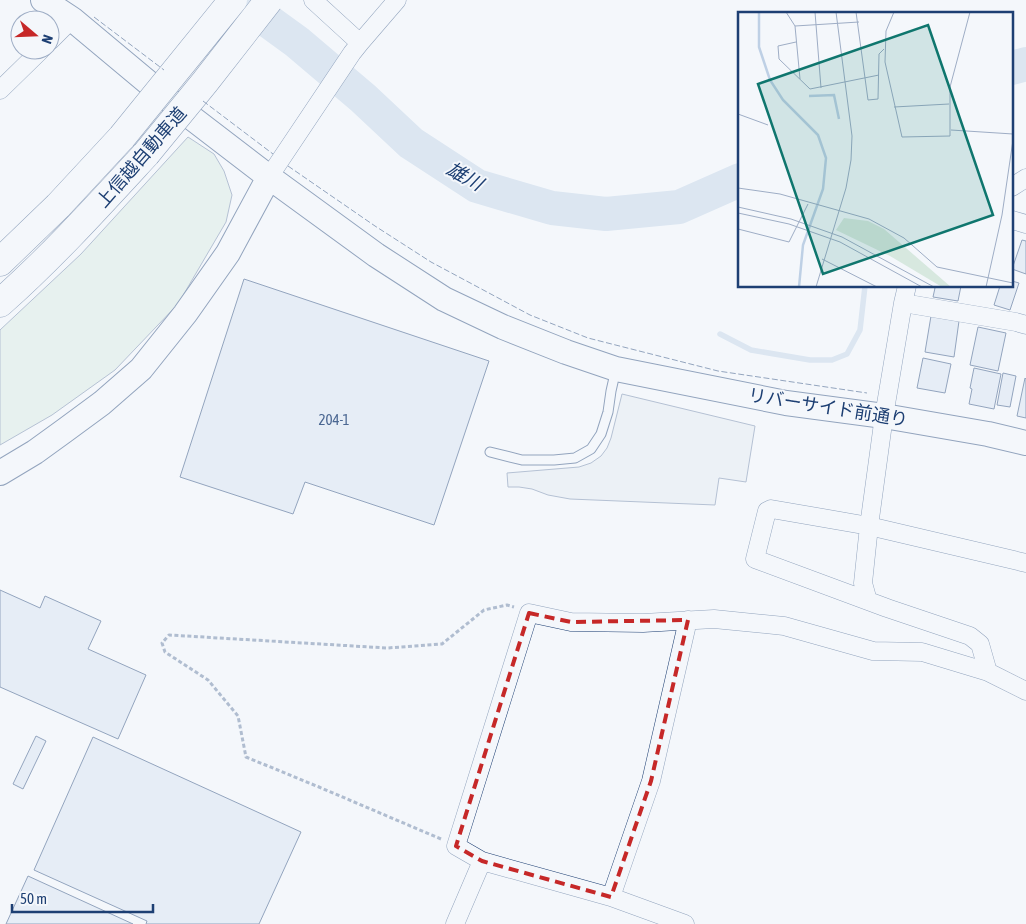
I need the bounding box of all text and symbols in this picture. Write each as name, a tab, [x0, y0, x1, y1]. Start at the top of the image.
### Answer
north arrow	[10, 10, 60, 60]
inset map	[738, 12, 1014, 288]
text: N	[38, 33, 56, 46]
street label: 上信越自動車道	[92, 103, 190, 211]
water label: 雄川	[443, 157, 489, 196]
street label: リバーサイド前通り	[747, 384, 909, 430]
house number: 204-1	[318, 411, 350, 428]
scale bar	[12, 882, 154, 914]
text: 50 m	[20, 890, 47, 907]

